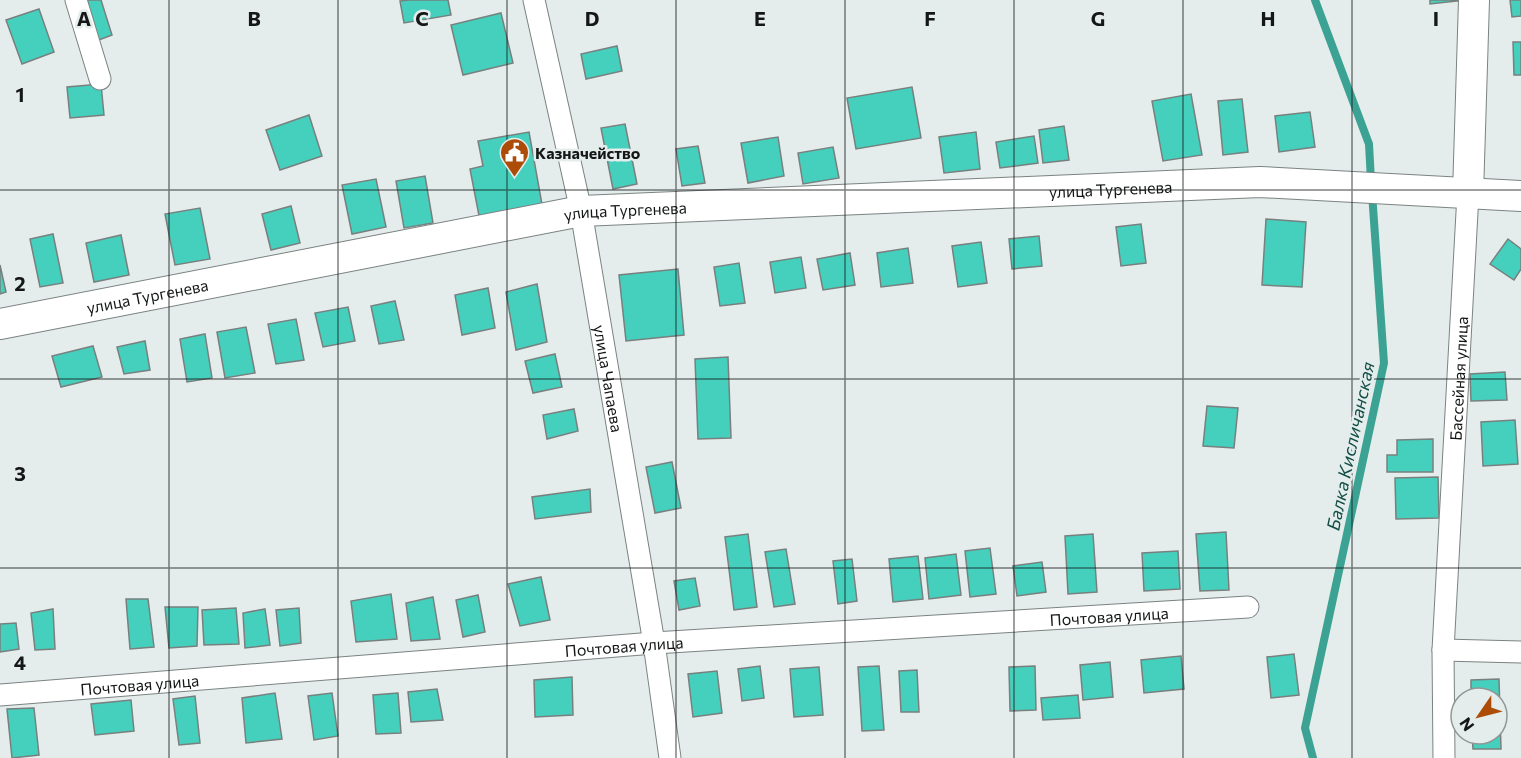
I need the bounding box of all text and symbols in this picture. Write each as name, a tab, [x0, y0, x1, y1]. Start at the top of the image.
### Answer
text: A	[77, 6, 91, 30]
text: B	[247, 6, 261, 30]
text: C	[415, 6, 429, 30]
text: D	[585, 6, 599, 30]
text: E	[754, 6, 766, 30]
text: F	[924, 6, 936, 30]
text: G	[1091, 6, 1105, 30]
text: H	[1261, 6, 1276, 30]
text: I	[1433, 6, 1439, 30]
text: 1	[15, 82, 25, 106]
public building icon: Казначейство	[498, 136, 530, 178]
place label: Казначейство	[535, 143, 641, 162]
street label: улица Тургенева	[1049, 176, 1173, 201]
street label: улица Тургенева	[562, 197, 687, 224]
text: 2	[14, 271, 26, 295]
street label: улица Тургенева	[85, 274, 210, 316]
street label: Бассейная улица	[1445, 316, 1471, 441]
street label: улица Чапаева	[591, 323, 628, 434]
water label: Балка Кисличанская	[1321, 360, 1379, 532]
text: 3	[14, 461, 26, 485]
street label: Почтовая улица	[1049, 602, 1169, 629]
street label: Почтовая улица	[564, 632, 684, 660]
text: 4	[14, 650, 26, 674]
street label: Почтовая улица	[79, 670, 200, 698]
north arrow	[1449, 686, 1509, 746]
text: N	[1455, 715, 1478, 735]

